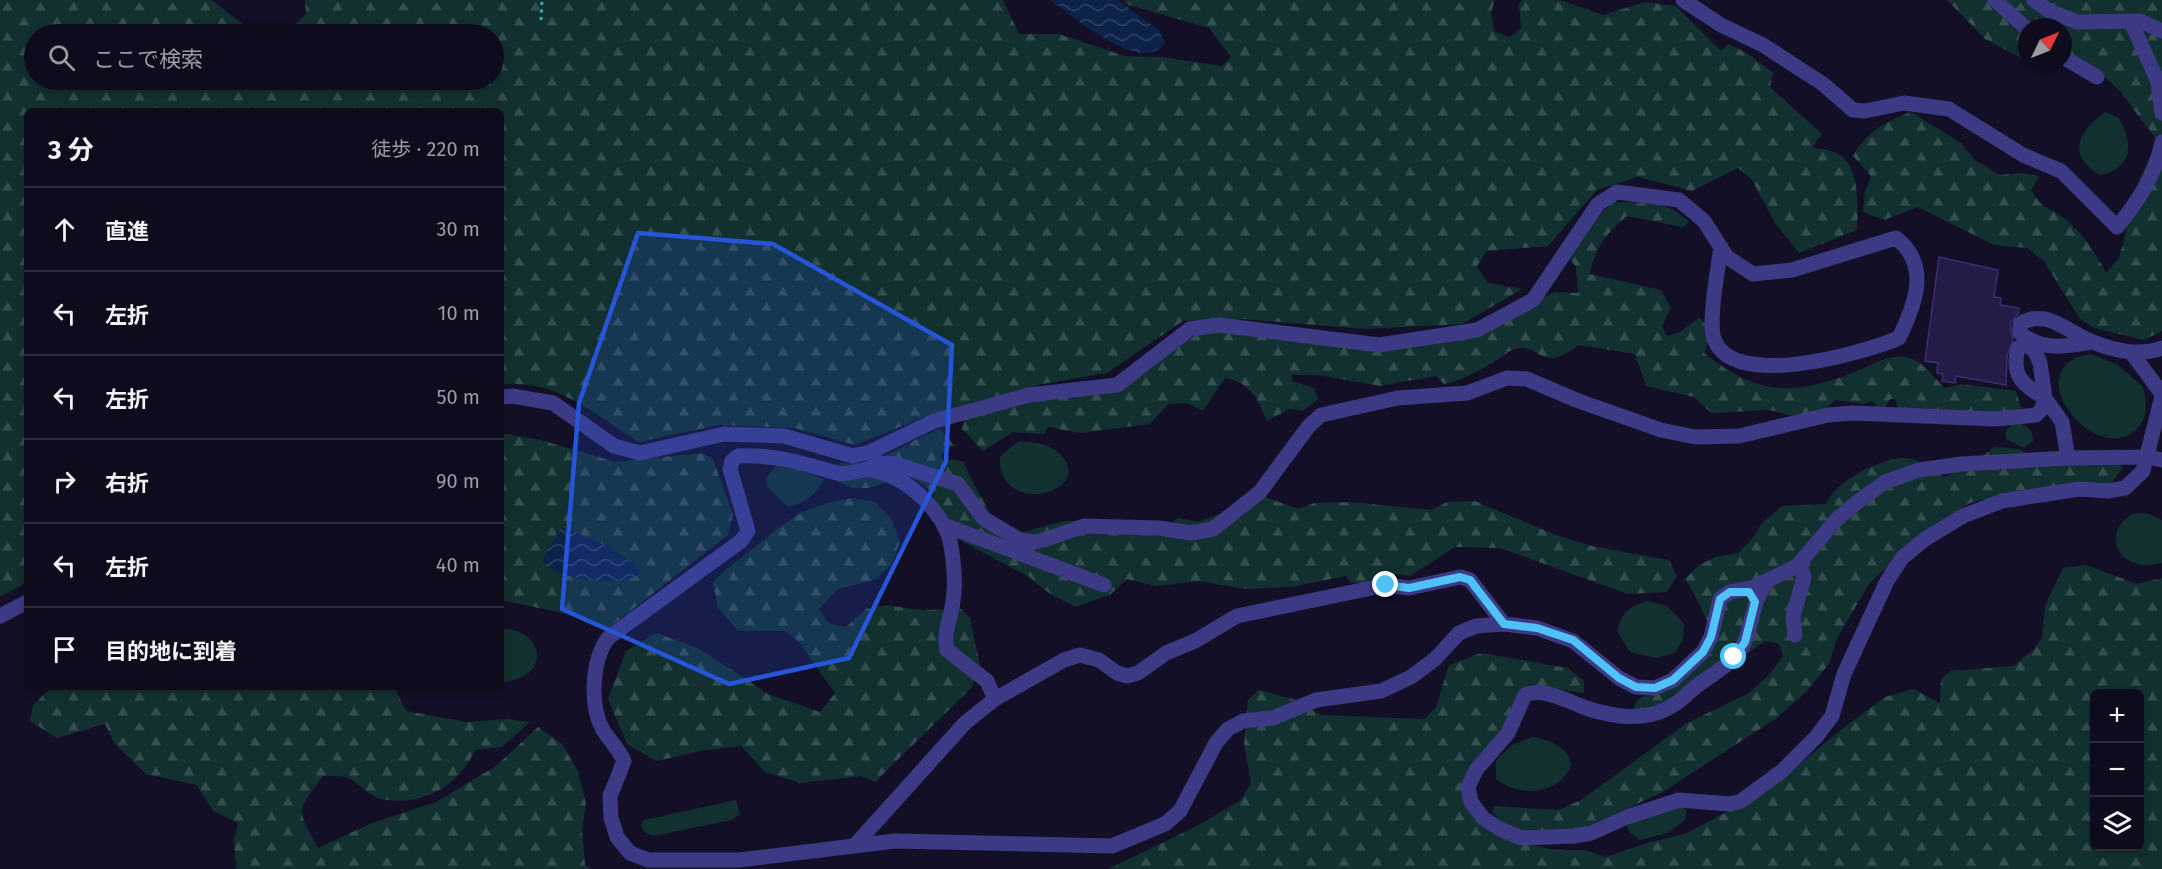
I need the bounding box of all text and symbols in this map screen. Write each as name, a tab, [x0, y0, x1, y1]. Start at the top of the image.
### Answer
north arrow	[2018, 18, 2072, 72]
search box	[24, 24, 504, 90]
icon: search	[45, 41, 78, 74]
text: ここで検索	[93, 46, 203, 73]
text: 3 分	[48, 135, 94, 166]
text: 徒歩 · 220 m	[371, 137, 480, 161]
icon: ahead	[48, 213, 81, 246]
text: 30 m	[436, 217, 480, 241]
text: 直進	[105, 218, 149, 245]
icon: left	[48, 297, 81, 330]
text: 10 m	[438, 301, 480, 325]
text: 左折	[105, 302, 149, 329]
icon: left	[48, 381, 81, 414]
text: 50 m	[436, 385, 480, 409]
text: 左折	[105, 386, 149, 413]
icon: right	[48, 465, 81, 498]
text: 90 m	[436, 469, 480, 493]
text: 右折	[105, 470, 149, 497]
icon: left	[48, 549, 81, 582]
text: 40 m	[436, 553, 480, 577]
text: 左折	[105, 554, 149, 581]
route end	[1372, 571, 1398, 597]
icon: arrive	[48, 633, 81, 666]
text: 目的地に到着	[105, 638, 237, 665]
route start	[1720, 643, 1746, 669]
map controls	[2090, 689, 2144, 851]
button: +	[2090, 689, 2144, 743]
button: −	[2090, 743, 2144, 797]
button: layers	[2090, 797, 2144, 851]

